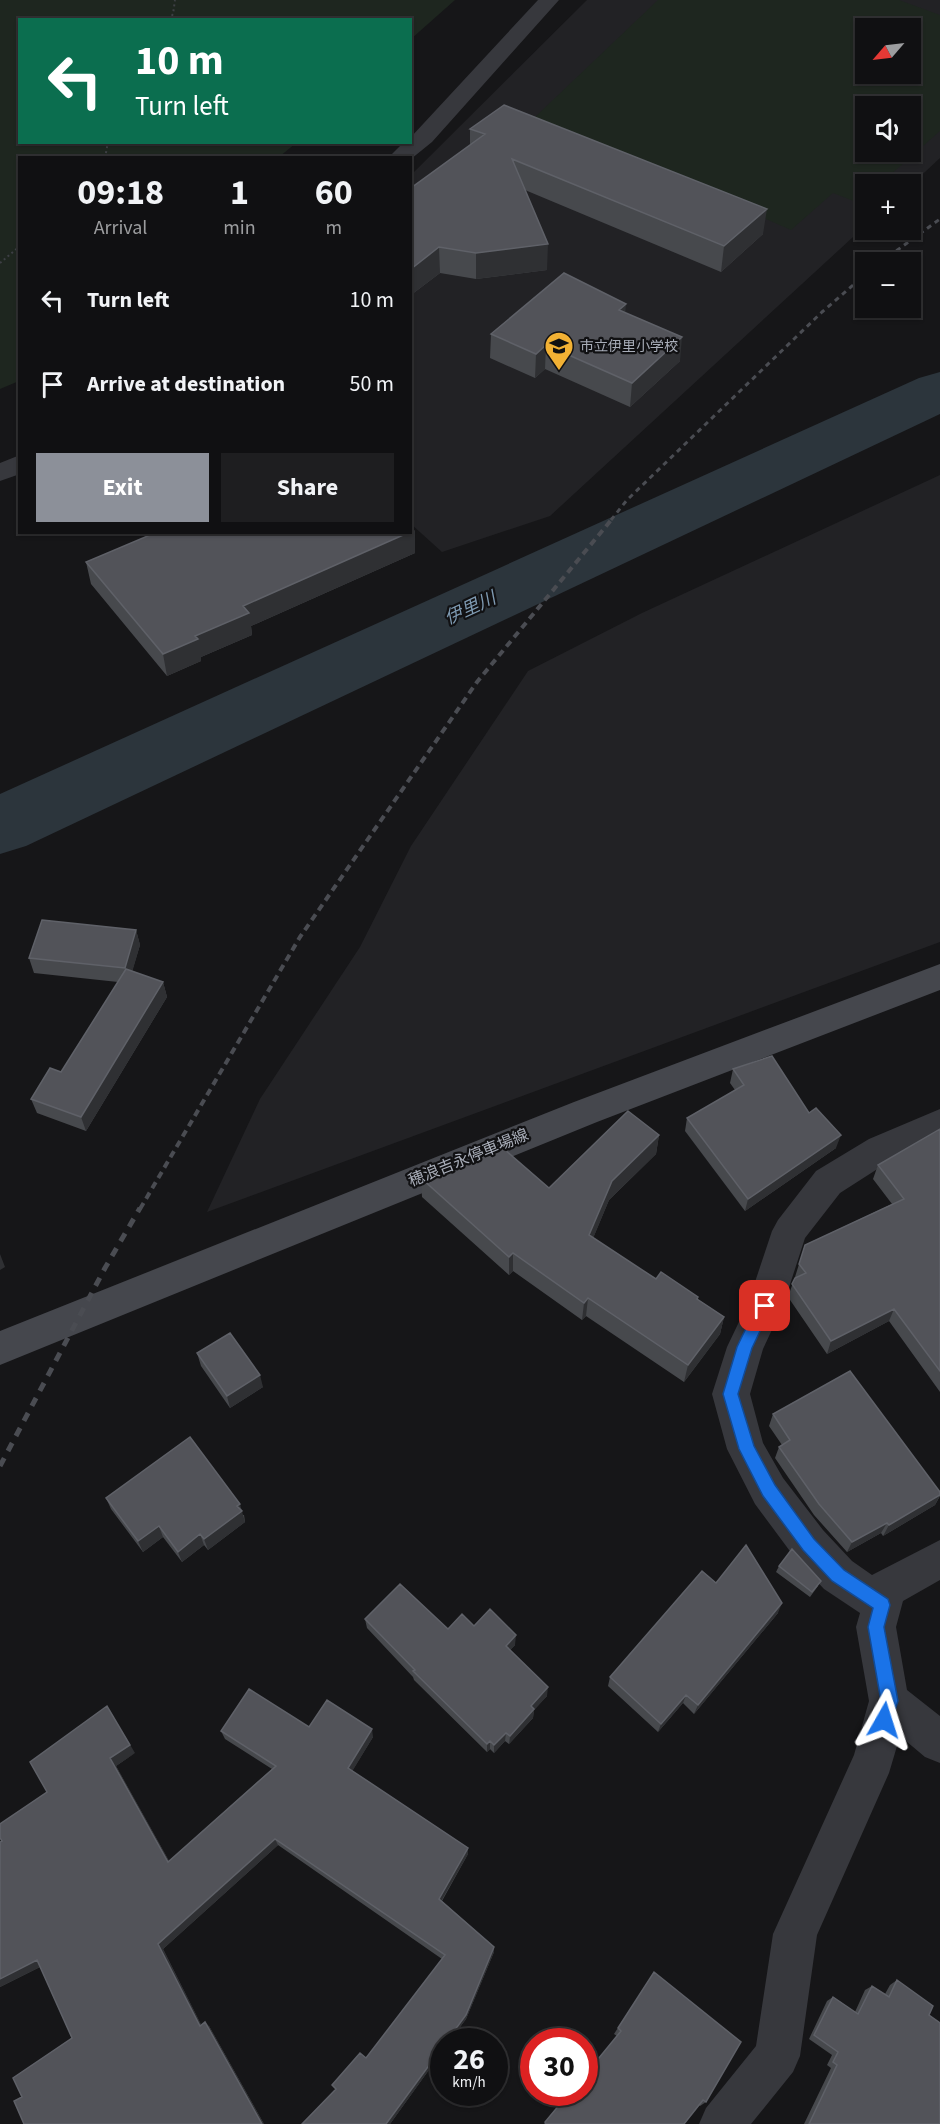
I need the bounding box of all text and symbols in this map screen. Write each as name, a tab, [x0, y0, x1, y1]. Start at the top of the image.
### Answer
north arrow	[855, 18, 921, 84]
map controls	[855, 18, 921, 318]
text: 10 m	[135, 31, 224, 91]
icon: left	[36, 42, 114, 120]
text: Turn left	[135, 87, 229, 126]
button: sound	[855, 96, 921, 162]
text: 09:18	[77, 167, 164, 218]
text: 1	[230, 167, 249, 218]
text: 60	[315, 167, 353, 218]
button: +	[855, 174, 921, 240]
text: Arrival	[94, 214, 147, 242]
text: min	[223, 214, 256, 242]
text: m	[325, 214, 342, 242]
button: −	[855, 252, 921, 318]
icon: left	[36, 284, 69, 317]
text: Turn left	[87, 284, 169, 316]
text: 10 m	[349, 284, 394, 316]
school or university icon: 市立伊里小学校	[543, 330, 575, 372]
place label: 市立伊里小学校	[580, 337, 678, 357]
icon: arrive	[36, 368, 69, 401]
text: Arrive at destination	[87, 368, 285, 400]
text: 50 m	[349, 368, 394, 400]
button: Exit	[36, 453, 209, 522]
button: Share	[221, 453, 394, 522]
water label: 伊里川	[440, 585, 502, 631]
street label: 穂浪吉永停車場線	[405, 1124, 532, 1192]
pin	[739, 1280, 790, 1331]
icon: arrive	[748, 1289, 781, 1322]
position arrow	[852, 1688, 916, 1752]
speed limit sign: 30	[520, 2028, 598, 2106]
text: 26	[453, 2038, 485, 2081]
text: km/h	[452, 2072, 486, 2093]

